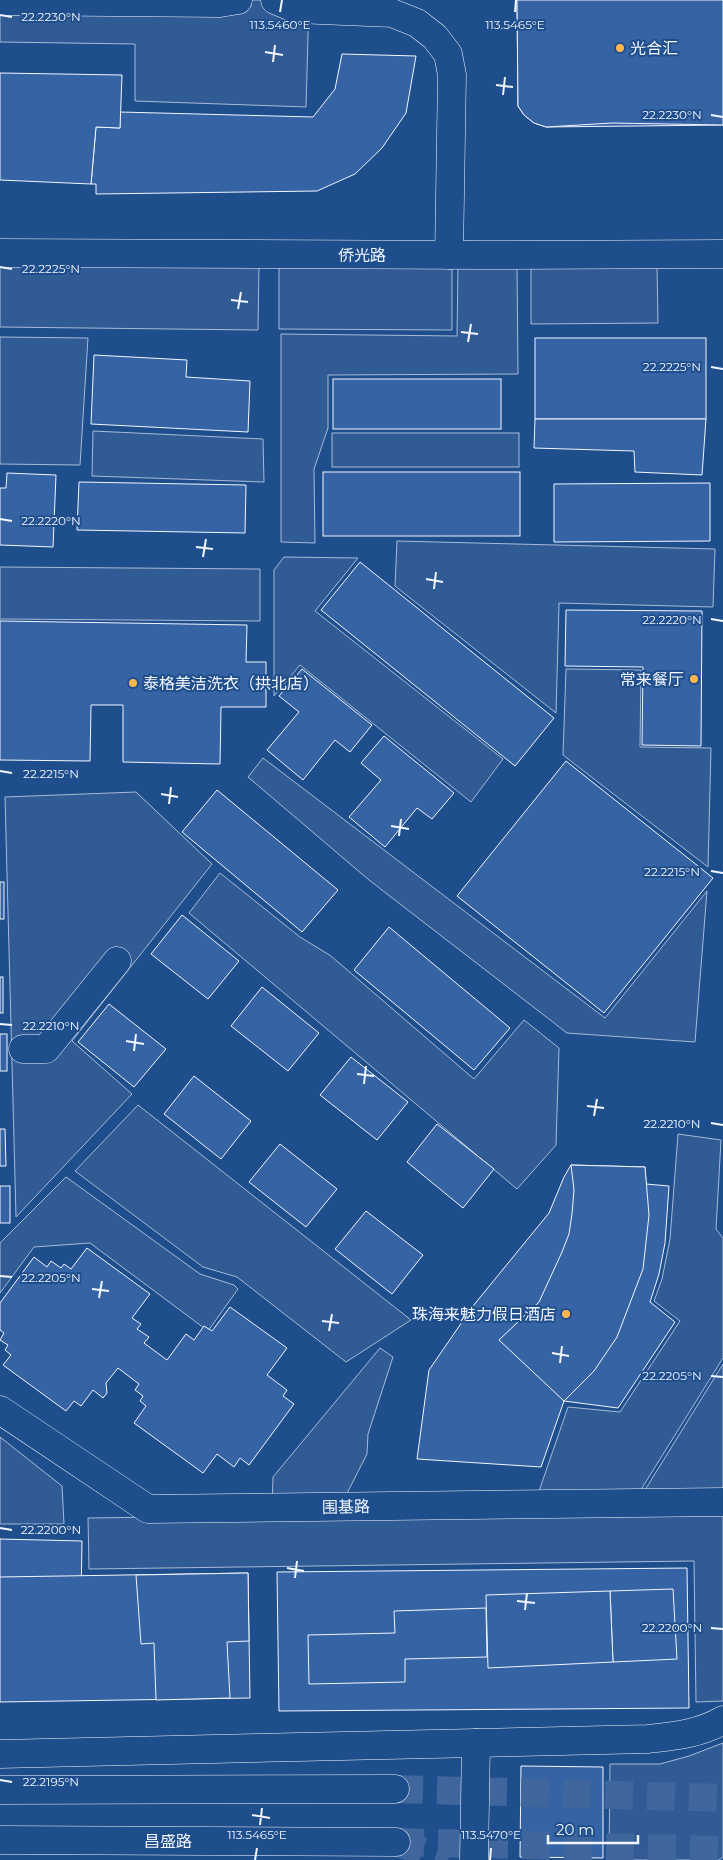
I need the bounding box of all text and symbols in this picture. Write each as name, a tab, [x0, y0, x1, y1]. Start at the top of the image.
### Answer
text: 22.2230°N	[21, 9, 81, 24]
text: 113.5460°E	[249, 17, 311, 32]
text: 113.5465°E	[485, 17, 545, 32]
place label: 光合汇	[630, 39, 678, 58]
marker: 光合汇	[614, 42, 626, 54]
text: 22.2230°N	[642, 107, 702, 122]
street label: 侨光路	[338, 246, 386, 265]
text: 22.2225°N	[22, 261, 80, 276]
text: 22.2225°N	[643, 359, 701, 374]
text: 22.2220°N	[21, 513, 81, 528]
text: 22.2220°N	[642, 612, 702, 627]
place label: 常来餐厅	[620, 670, 684, 689]
marker: 常来餐厅	[688, 673, 700, 685]
place label: 泰格美洁洗衣（拱北店）	[143, 674, 319, 693]
marker: 泰格美洁洗衣（拱北店）	[127, 677, 139, 689]
text: 22.2215°N	[23, 766, 79, 781]
text: 22.2215°N	[644, 864, 700, 879]
text: 22.2210°N	[22, 1018, 80, 1033]
text: 22.2210°N	[643, 1116, 701, 1131]
text: 22.2205°N	[21, 1270, 81, 1285]
place label: 珠海来魅力假日酒店	[412, 1305, 556, 1324]
marker: 珠海来魅力假日酒店	[560, 1308, 572, 1320]
text: 22.2205°N	[642, 1368, 702, 1383]
street label: 围基路	[322, 1497, 370, 1517]
text: 22.2200°N	[21, 1522, 81, 1537]
text: 22.2200°N	[642, 1620, 702, 1635]
text: 22.2195°N	[23, 1774, 79, 1789]
scale bar	[548, 1812, 638, 1844]
text: 20 m	[556, 1820, 594, 1839]
text: 113.5465°E	[227, 1827, 287, 1842]
text: 113.5470°E	[461, 1827, 521, 1842]
street label: 昌盛路	[144, 1832, 192, 1851]

